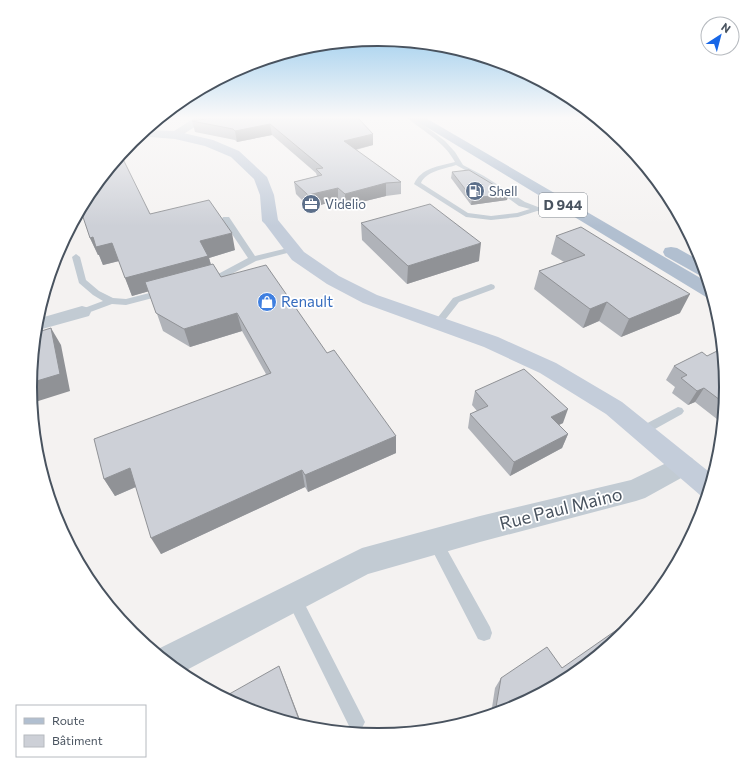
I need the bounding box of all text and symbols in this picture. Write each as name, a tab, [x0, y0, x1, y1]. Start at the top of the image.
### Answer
north arrow	[700, 16, 740, 56]
text: N	[719, 20, 733, 35]
fuel station icon: Shell	[464, 180, 486, 202]
place label: Shell	[489, 183, 518, 199]
office icon: Videlio	[300, 193, 322, 215]
road number: D 944	[539, 193, 587, 217]
place label: Videlio	[325, 196, 366, 212]
shop icon: Renault	[256, 291, 278, 313]
place label: Renault	[281, 292, 333, 310]
street label: Rue Paul Maino	[497, 482, 625, 534]
legend	[16, 705, 146, 757]
text: Route	[52, 713, 85, 727]
text: Bâtiment	[52, 733, 103, 747]

